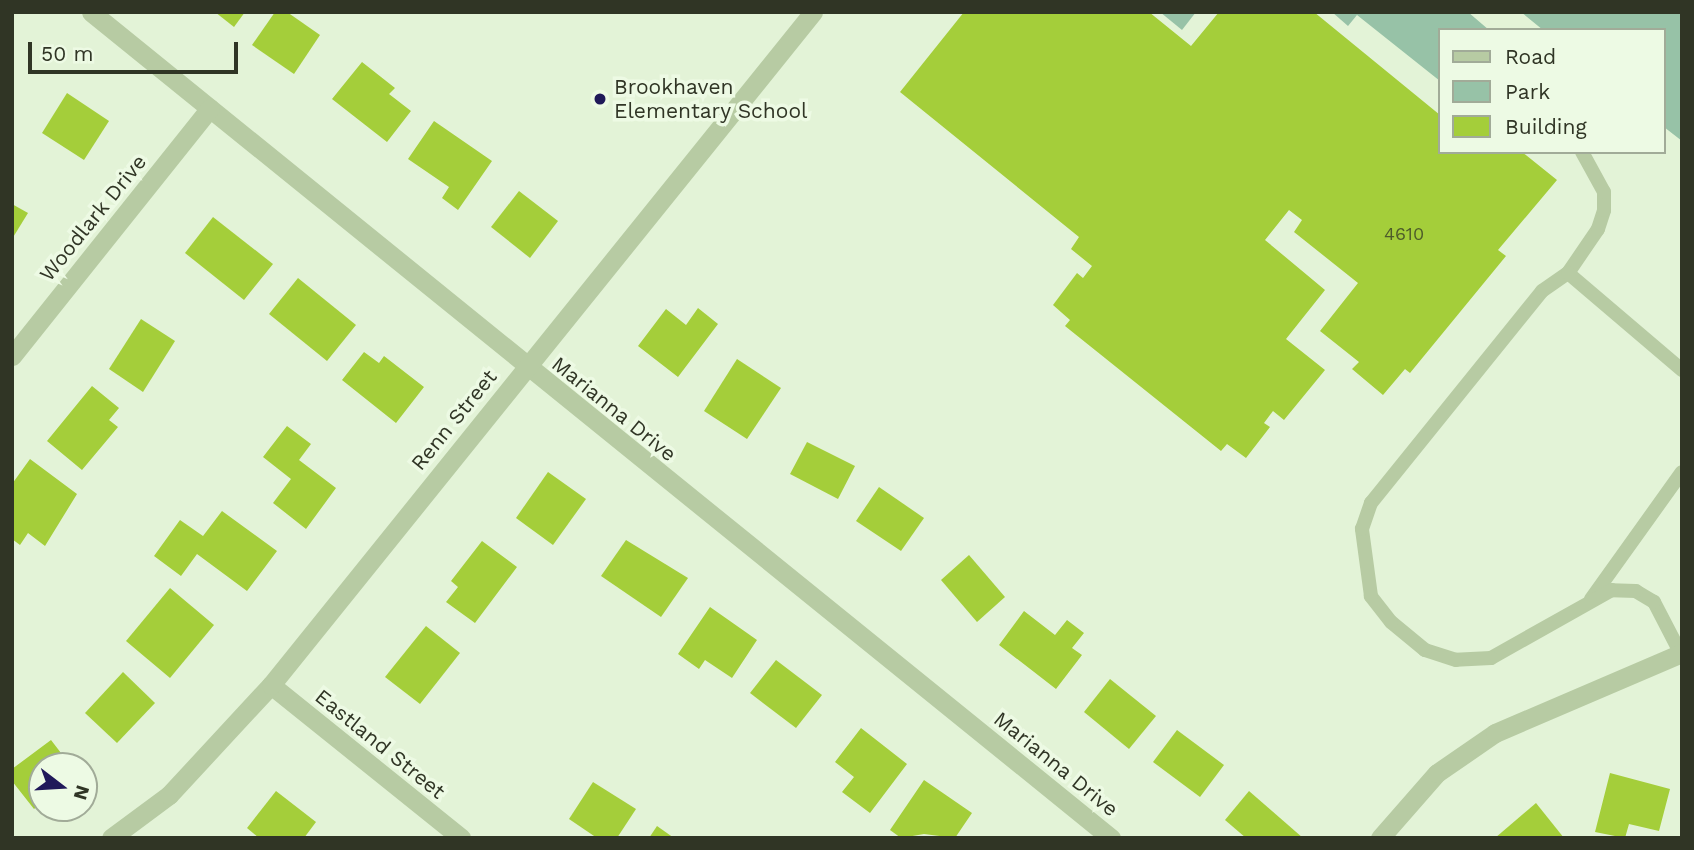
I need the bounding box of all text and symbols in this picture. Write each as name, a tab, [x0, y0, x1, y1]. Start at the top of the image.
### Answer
scale bar	[32, 28, 242, 72]
legend	[1438, 28, 1666, 154]
text: 50 m	[41, 41, 93, 66]
text: Road	[1505, 44, 1556, 69]
place label: Brookhaven Elementary School	[614, 74, 808, 124]
text: Park	[1505, 79, 1550, 104]
marker: Brookhaven Elementary School	[592, 91, 608, 107]
text: Building	[1505, 114, 1587, 139]
street label: Woodlark Drive	[34, 149, 152, 287]
house number: 4610	[1384, 223, 1424, 245]
street label: Marianna Drive	[547, 351, 681, 467]
street label: Renn Street	[406, 365, 502, 475]
street label: Eastland Street	[310, 684, 450, 804]
street label: Marianna Drive	[989, 706, 1123, 822]
north arrow	[28, 752, 98, 822]
text: N	[69, 783, 95, 803]

